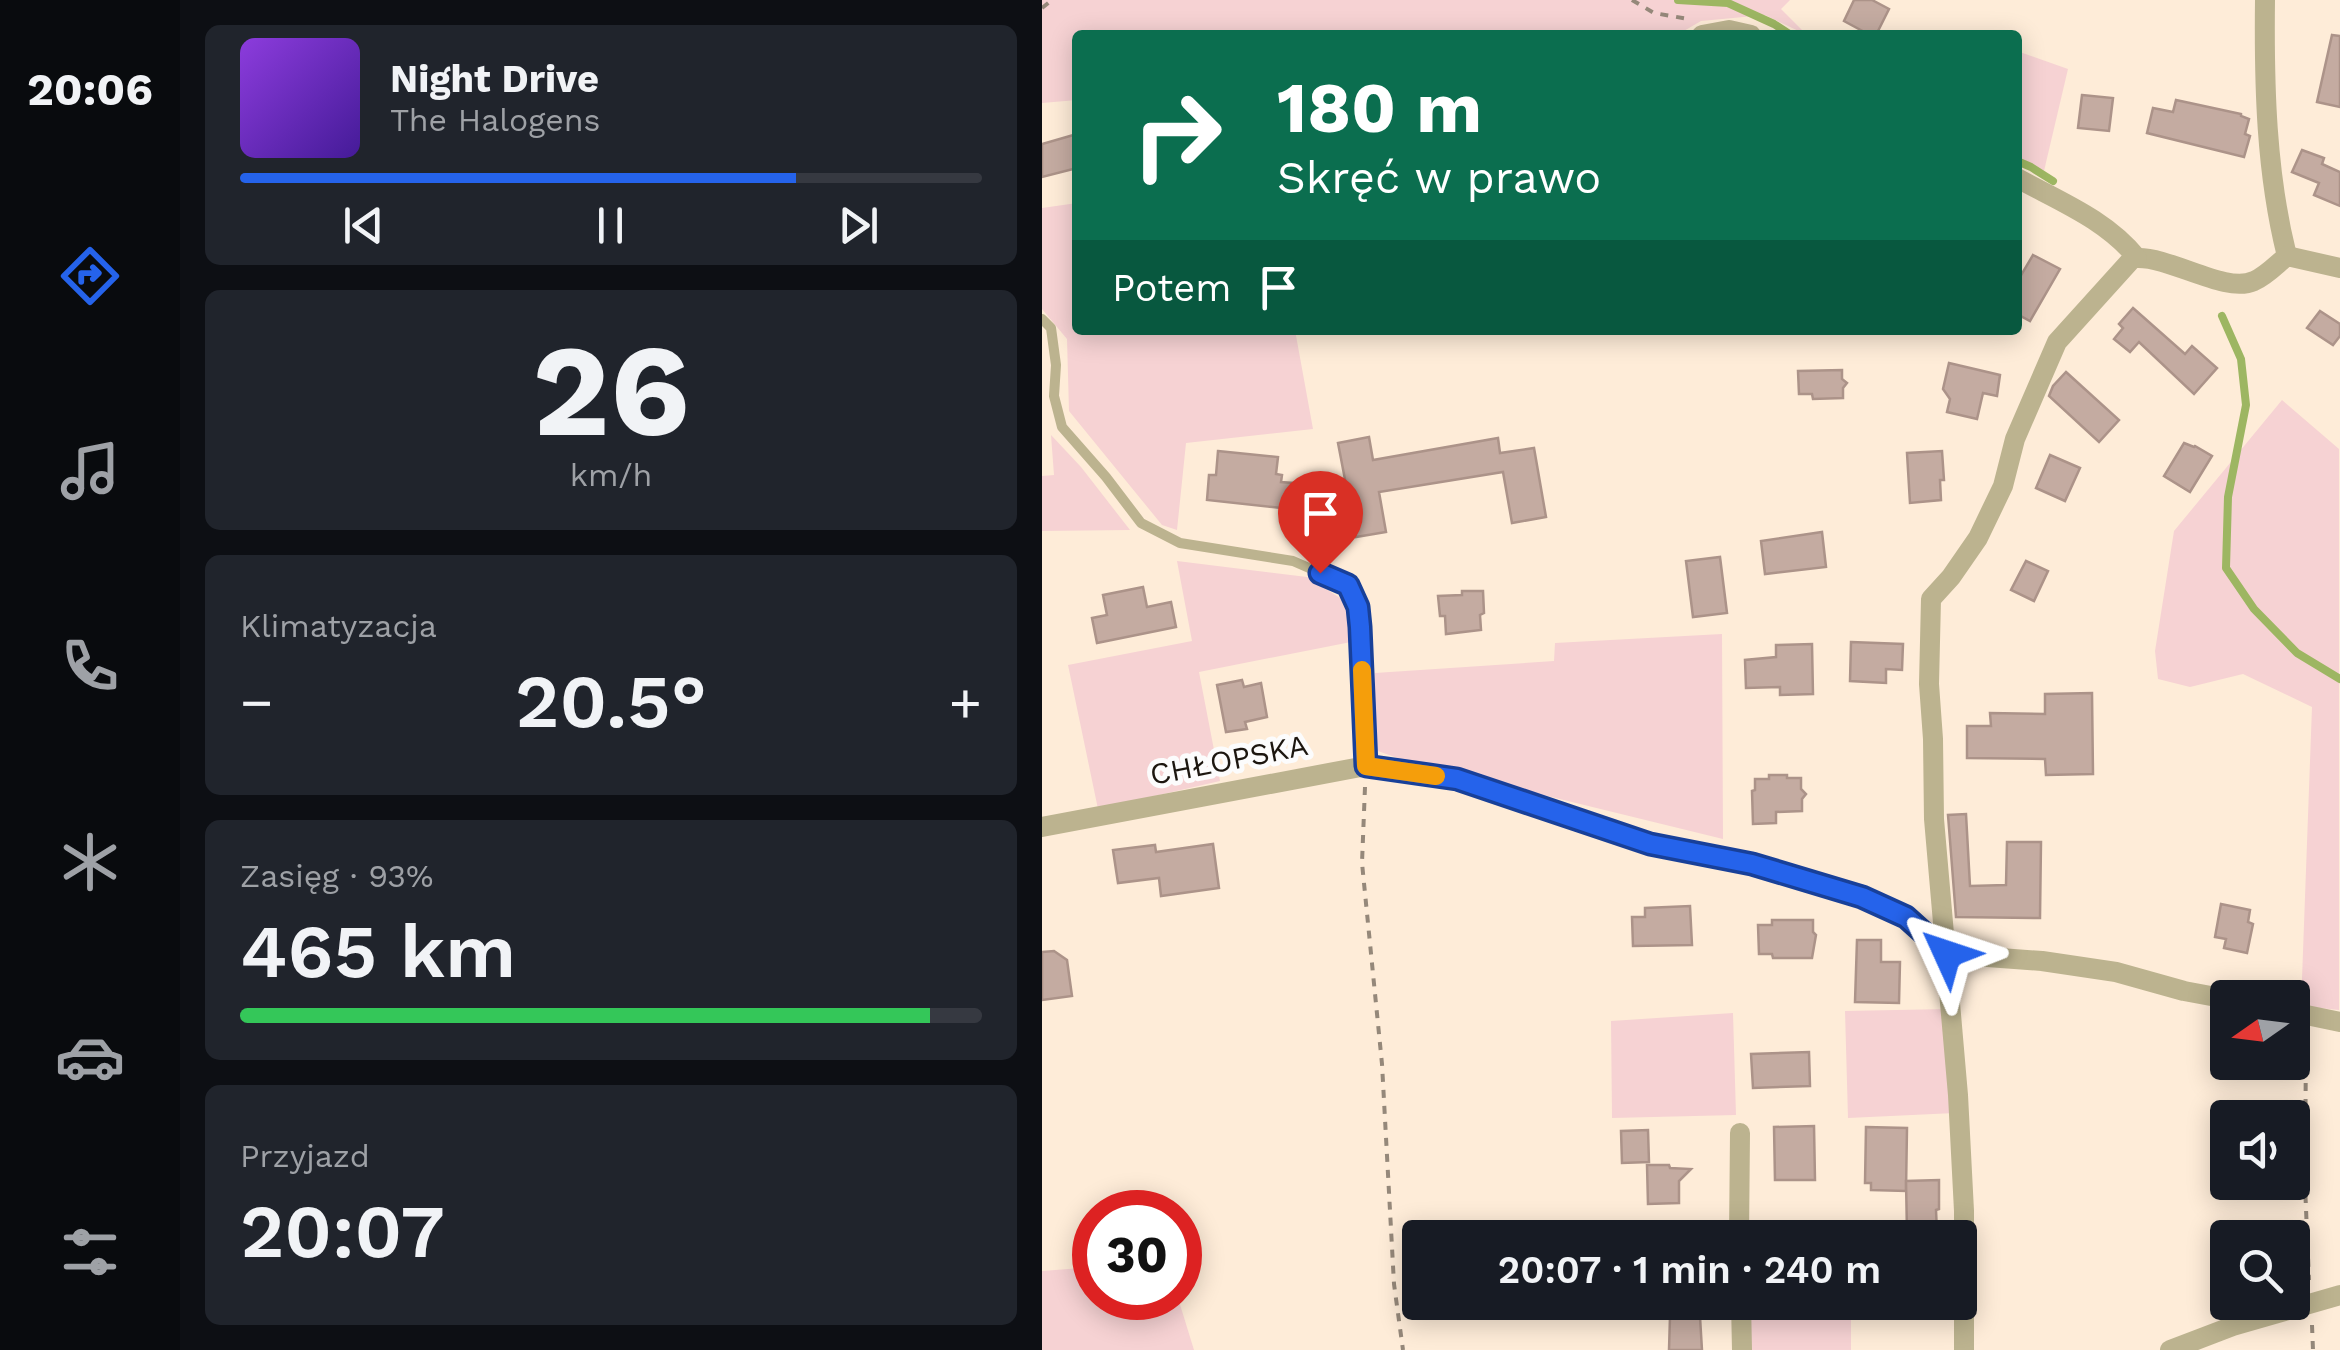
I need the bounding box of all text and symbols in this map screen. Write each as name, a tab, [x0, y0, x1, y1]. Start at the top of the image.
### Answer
text: Night Drive	[390, 57, 599, 101]
text: 20:06	[27, 63, 153, 116]
text: 180 m	[1277, 67, 1482, 149]
icon: right	[1112, 70, 1242, 200]
text: The Halogens	[390, 101, 600, 139]
text: Skręć w prawo	[1277, 151, 1601, 204]
icon: previous	[336, 198, 391, 253]
icon: pause	[583, 198, 638, 253]
icon: next	[831, 198, 886, 253]
icon: directions	[55, 241, 125, 311]
icon: arrive	[1251, 260, 1306, 315]
text: Potem	[1112, 266, 1231, 310]
text: 26	[532, 314, 690, 467]
icon: music	[55, 436, 125, 506]
text: km/h	[570, 456, 652, 494]
pin	[1278, 471, 1363, 574]
icon: arrive	[1293, 486, 1348, 541]
text: Klimatyzacja	[240, 607, 437, 645]
icon: phone	[55, 631, 125, 701]
text: 20.5°	[515, 657, 707, 745]
text: −	[240, 670, 273, 734]
text: +	[949, 670, 982, 734]
street label: CHŁOPSKA	[1147, 727, 1311, 792]
icon: climate	[55, 827, 125, 897]
text: Zasięg · 93%	[240, 857, 433, 895]
position arrow	[1895, 902, 1999, 1006]
text: 465 km	[240, 907, 516, 995]
north arrow	[2210, 980, 2310, 1080]
map controls	[2210, 980, 2310, 1320]
icon: car	[55, 1022, 125, 1092]
button: sound	[2210, 1100, 2310, 1200]
text: Przyjazd	[240, 1137, 370, 1175]
text: 20:07	[240, 1187, 445, 1275]
speed limit sign: 30	[1072, 1190, 1202, 1320]
icon: filters	[55, 1217, 125, 1287]
button: search	[2210, 1220, 2310, 1320]
text: 20:07 · 1 min · 240 m	[1498, 1248, 1881, 1292]

